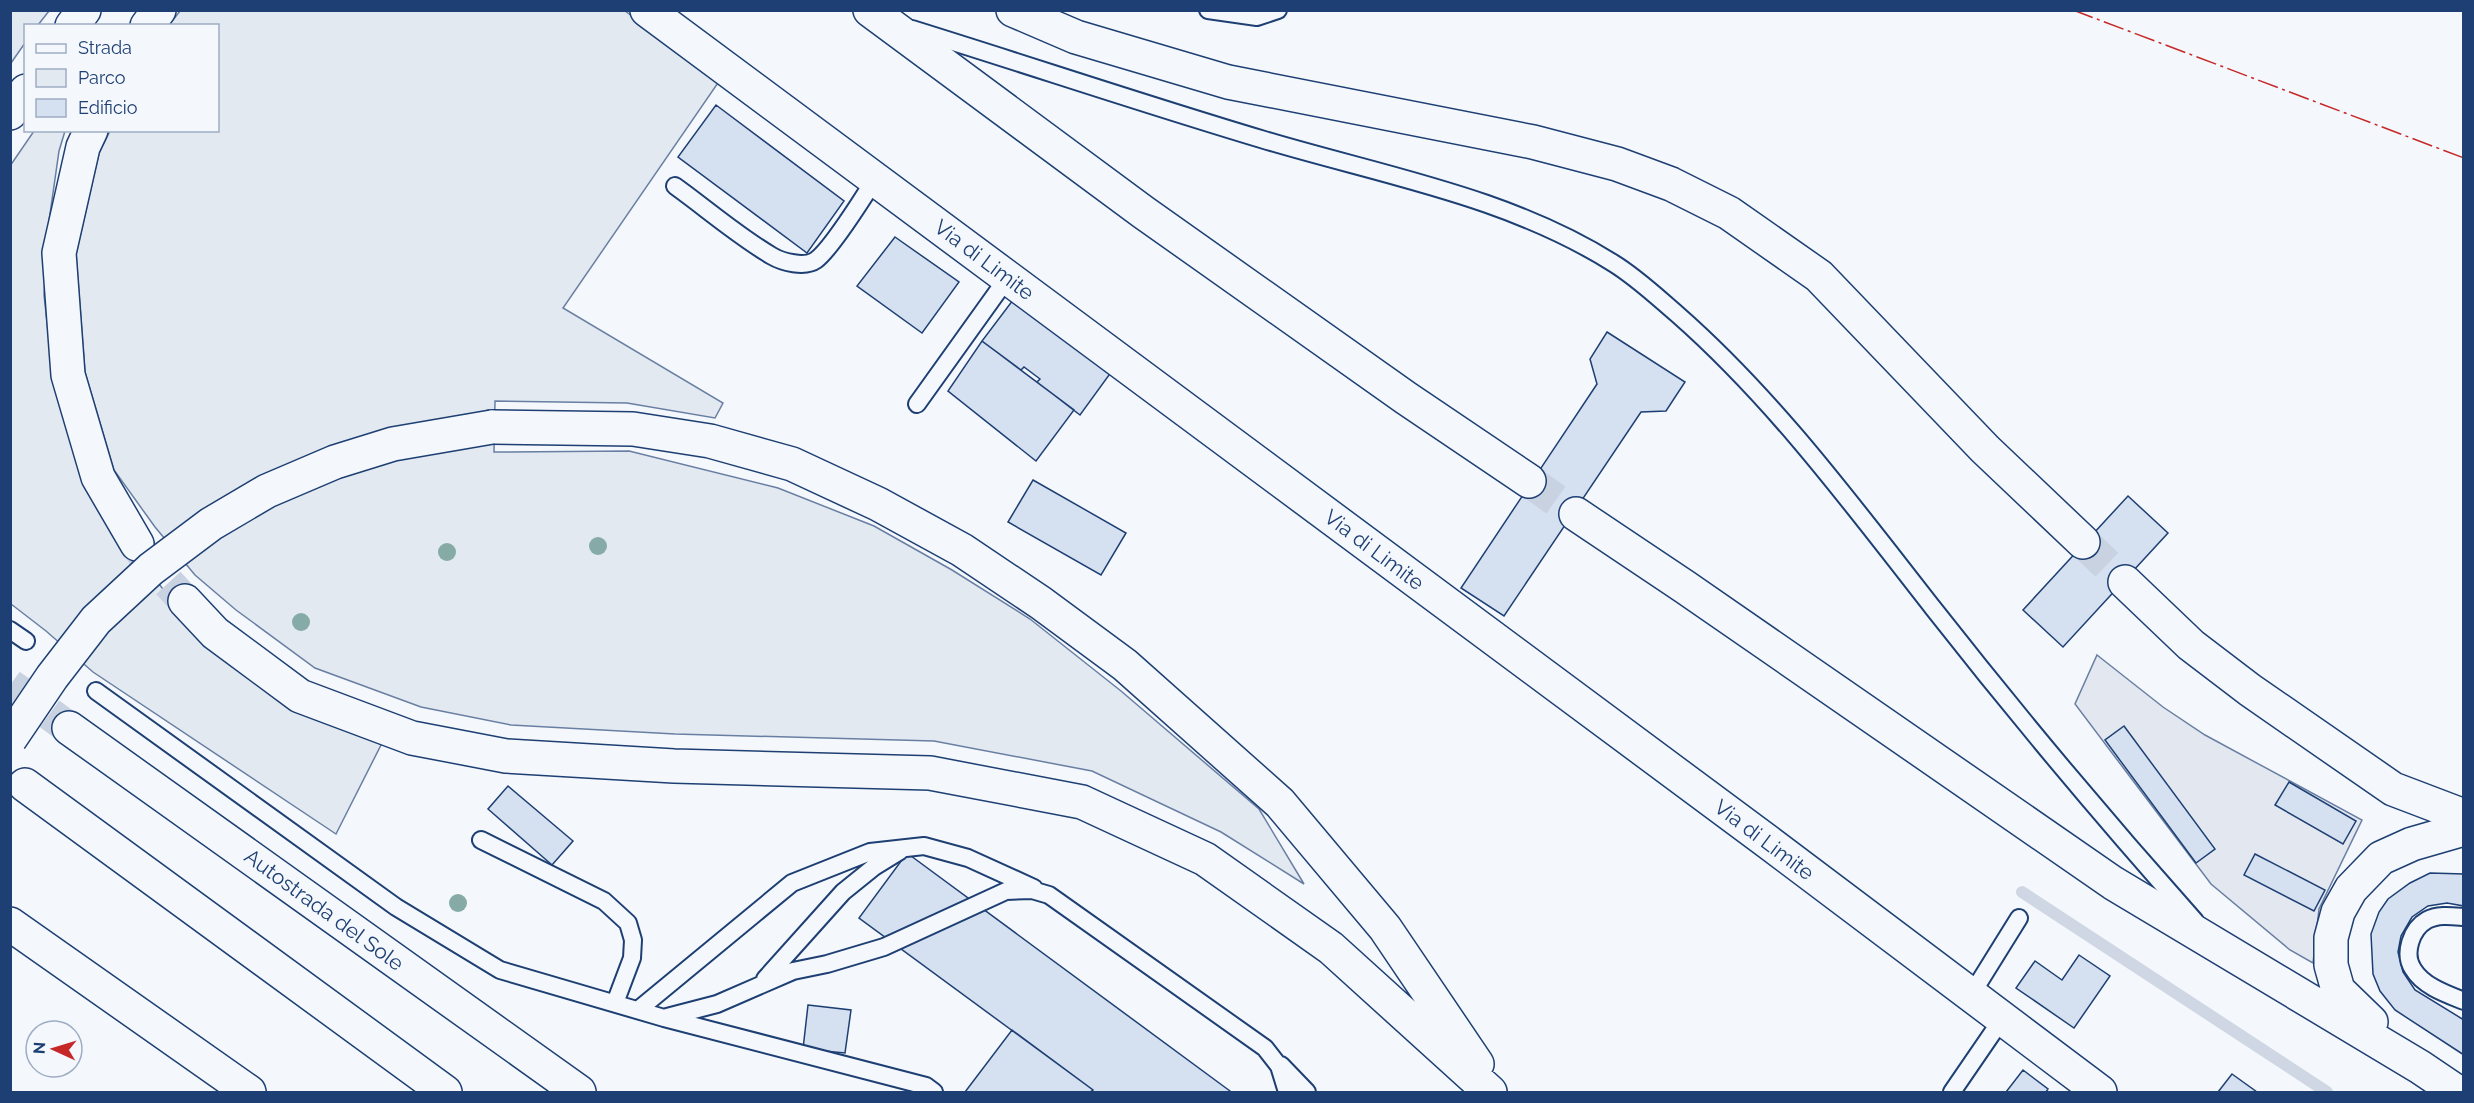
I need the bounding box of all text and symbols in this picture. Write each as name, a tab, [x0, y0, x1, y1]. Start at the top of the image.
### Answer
legend	[24, 24, 219, 132]
text: Strada	[78, 37, 132, 58]
text: Parco	[78, 67, 126, 88]
text: Edificio	[78, 97, 138, 118]
street label: Via di Limite	[929, 214, 1039, 305]
street label: Via di Limite	[1319, 504, 1429, 595]
street label: Via di Limite	[1709, 794, 1819, 885]
street label: Autostrada del Sole	[240, 843, 409, 976]
north arrow	[24, 1019, 84, 1079]
text: N	[30, 1041, 49, 1055]

